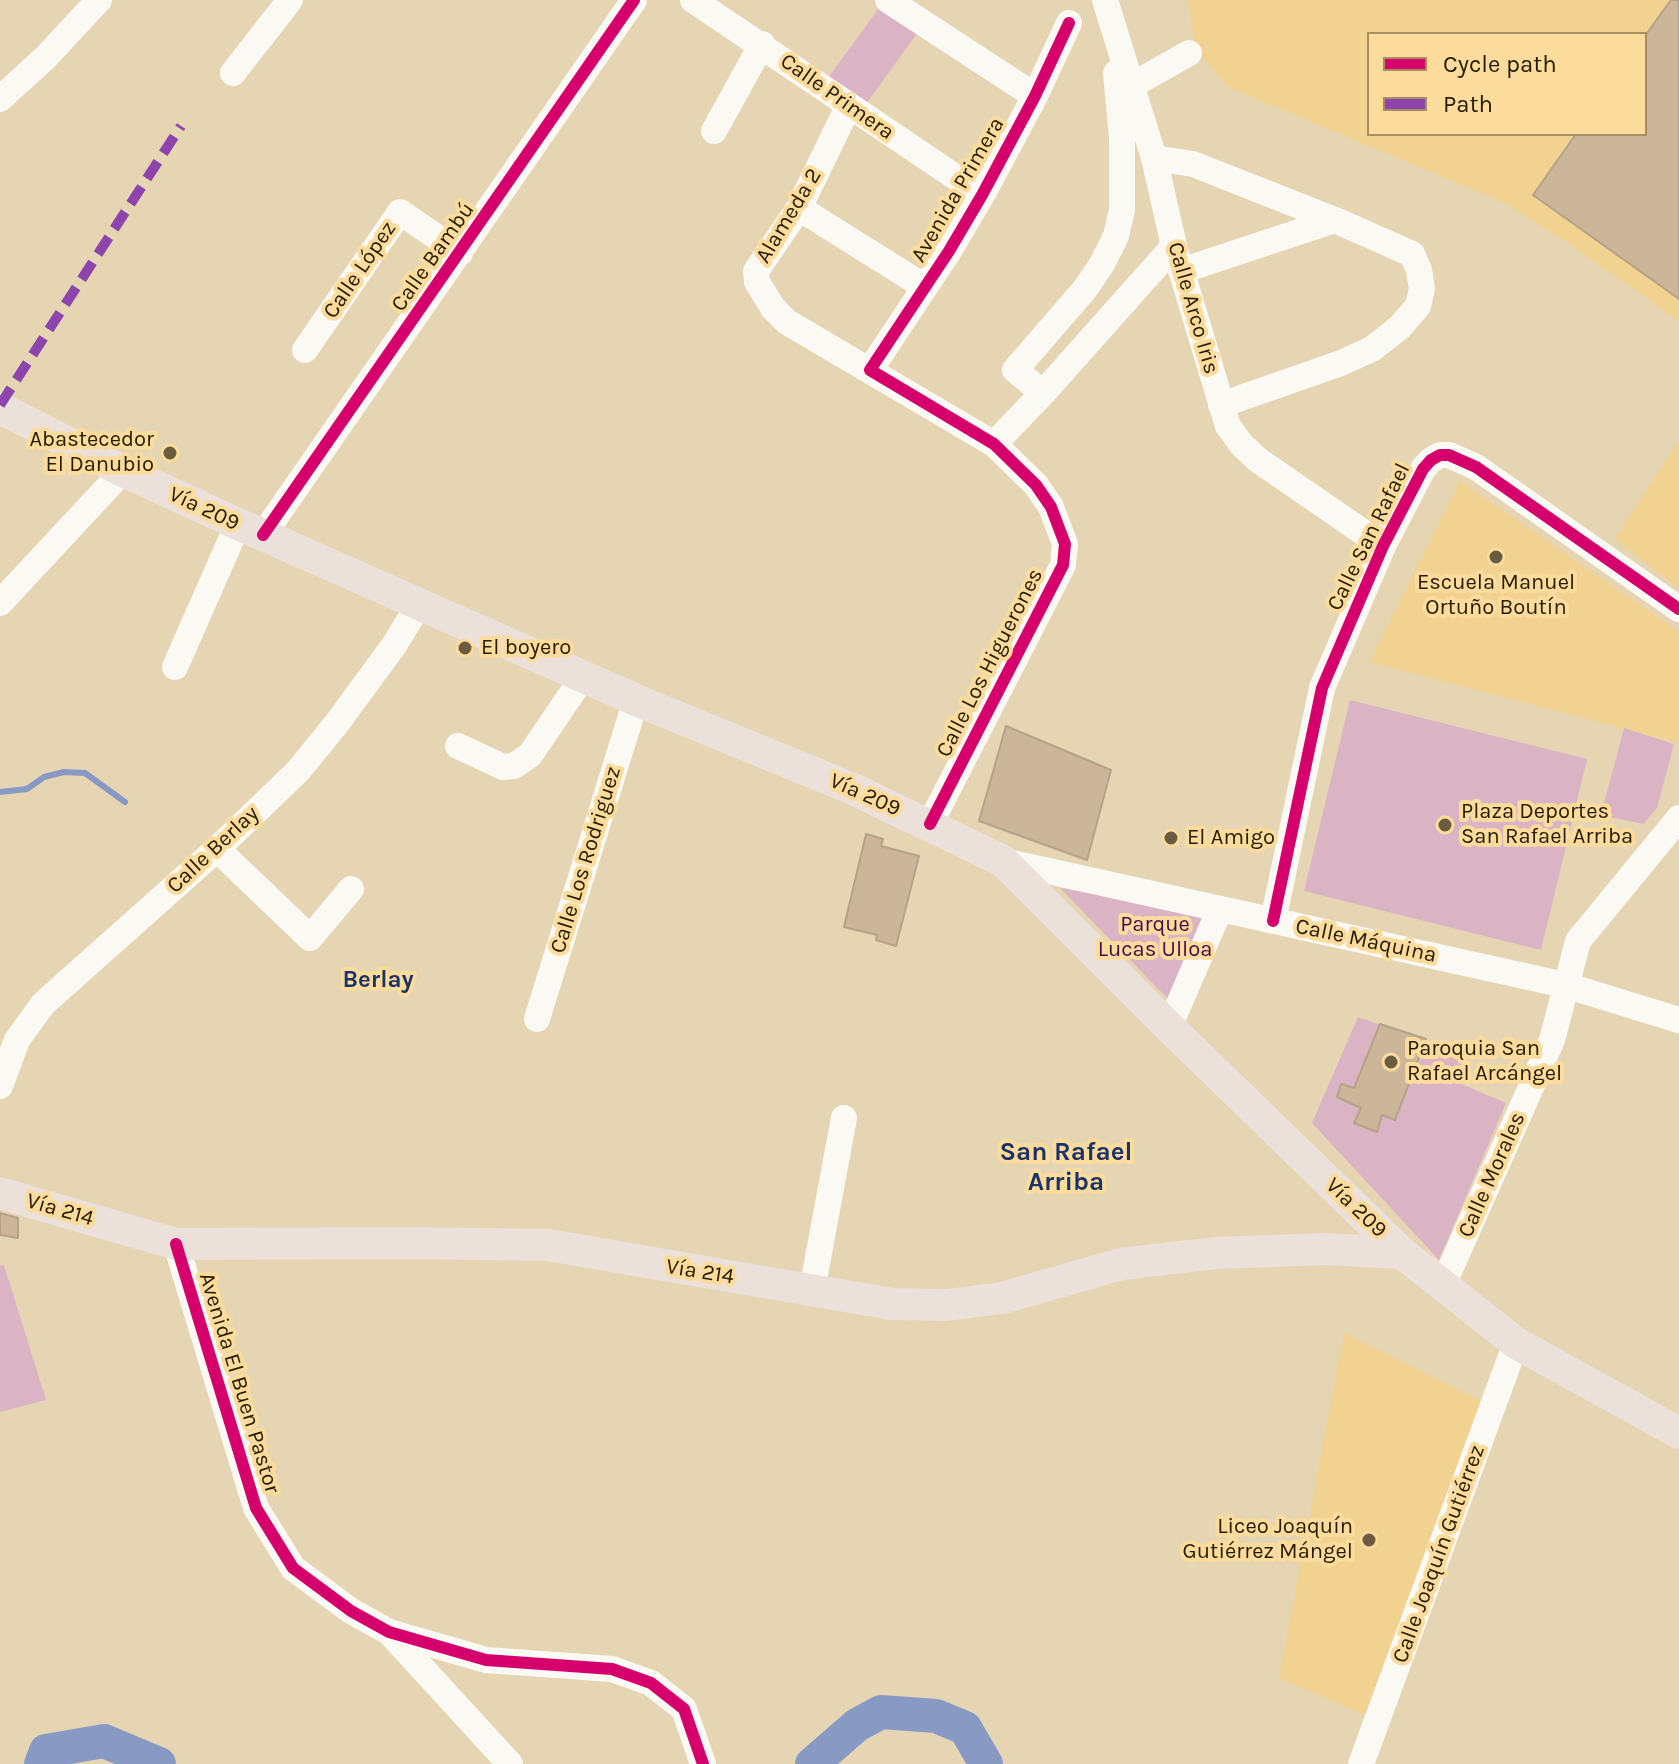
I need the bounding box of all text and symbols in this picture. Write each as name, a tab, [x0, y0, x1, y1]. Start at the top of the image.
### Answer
legend	[1367, 32, 1647, 136]
street label: Calle Primera	[775, 48, 899, 146]
text: Cycle path	[1443, 50, 1557, 78]
text: Path	[1443, 90, 1493, 118]
street label: Avenida Primera	[906, 113, 1010, 267]
street label: Alameda 2	[750, 164, 828, 268]
street label: Calle Bambú	[386, 197, 480, 317]
street label: Calle López	[318, 216, 402, 324]
street label: Calle Arco Iris	[1162, 239, 1224, 377]
place label: Abastecedor El Danubio	[29, 427, 154, 478]
marker: Abastecedor El Danubio	[161, 444, 179, 462]
street label: Calle San Rafael	[1322, 459, 1416, 615]
street label: Vía 209	[165, 481, 243, 537]
marker: Escuela Manuel Ortuño Boutín	[1487, 548, 1505, 566]
street label: Calle Los Higuerones	[931, 564, 1049, 762]
place label: Escuela Manuel Ortuño Boutín	[1417, 570, 1575, 622]
place label: El boyero	[481, 635, 571, 661]
marker: El boyero	[456, 639, 474, 657]
street label: Calle Los Rodriguez	[545, 763, 627, 957]
street label: Vía 209	[825, 768, 905, 822]
place label: Plaza Deportes San Rafael Arriba	[1461, 799, 1633, 850]
street label: Calle Berlay	[162, 801, 264, 899]
marker: Plaza Deportes San Rafael Arriba	[1436, 816, 1454, 834]
place label: El Amigo	[1187, 825, 1275, 851]
marker: El Amigo	[1162, 829, 1180, 847]
park label: Parque Lucas Ulloa	[1098, 912, 1212, 964]
street label: Calle Máquina	[1293, 913, 1439, 969]
district label: Berlay	[342, 966, 414, 994]
place label: Paroquia San Rafael Arcángel	[1407, 1036, 1562, 1088]
marker: Paroquia San Rafael Arcángel	[1382, 1053, 1400, 1071]
street label: Calle Morales	[1453, 1108, 1531, 1242]
district label: San Rafael Arriba	[1000, 1137, 1132, 1198]
street label: Vía 209	[1320, 1173, 1392, 1243]
street label: Vía 214	[23, 1188, 97, 1232]
street label: Vía 214	[664, 1254, 736, 1290]
street label: Avenida El Buen Pastor	[193, 1269, 285, 1497]
street label: Calle Joaquín Gutiérrez	[1387, 1441, 1491, 1667]
place label: Liceo Joaquín Gutiérrez Mángel	[1183, 1514, 1353, 1566]
marker: Liceo Joaquín Gutiérrez Mángel	[1360, 1531, 1378, 1549]

